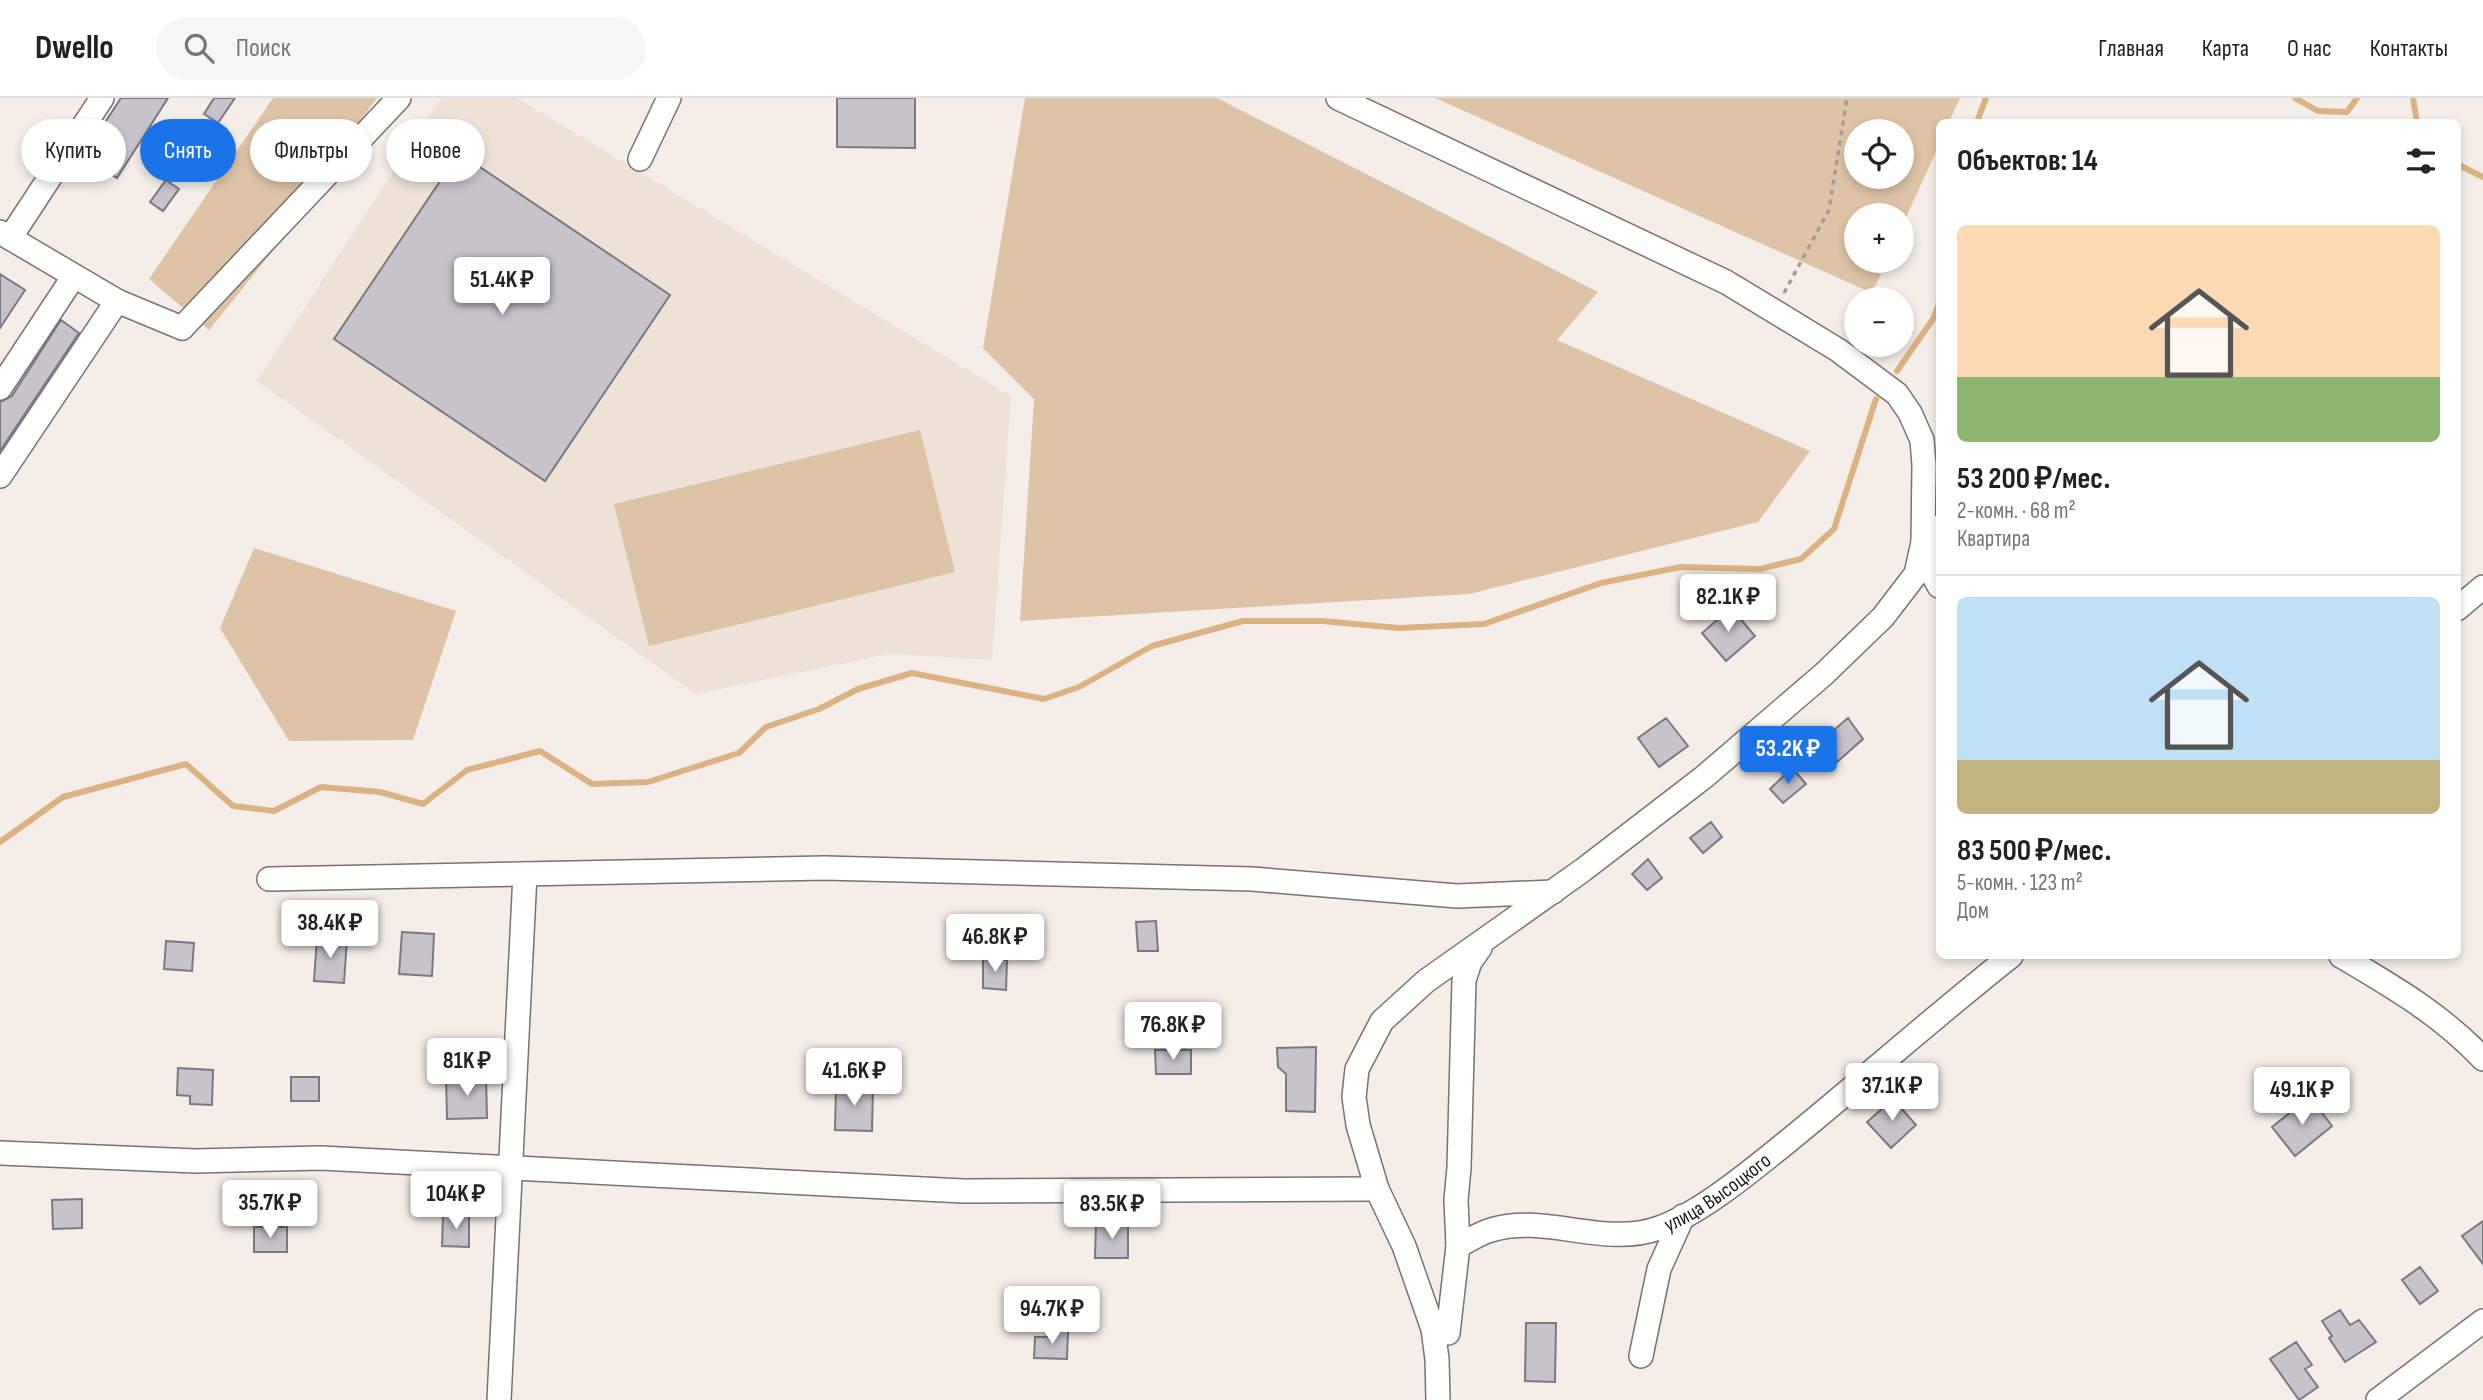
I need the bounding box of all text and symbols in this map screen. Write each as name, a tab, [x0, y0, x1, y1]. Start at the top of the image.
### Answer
search box	[156, 17, 646, 80]
text: Dwello	[35, 28, 114, 68]
icon: search	[180, 29, 218, 67]
text: Поиск	[236, 33, 291, 64]
text: Главная	[2098, 34, 2164, 63]
text: Карта	[2202, 34, 2249, 63]
text: О нас	[2287, 34, 2332, 63]
text: Контакты	[2370, 34, 2448, 63]
chip: Купить	[21, 119, 126, 182]
chip: Снять	[140, 119, 236, 182]
chip: Фильтры	[250, 119, 372, 182]
chip: Новое	[386, 119, 485, 182]
map controls	[1844, 119, 1914, 357]
button: locate	[1844, 119, 1914, 189]
icon: filters	[2402, 142, 2440, 180]
text: Объектов: 14	[1957, 143, 2098, 179]
button: +	[1844, 203, 1914, 273]
pin: 51.4K ₽	[437, 258, 567, 317]
text: 51.4K ₽	[470, 266, 534, 294]
icon: home	[2136, 270, 2262, 396]
button: −	[1844, 287, 1914, 357]
text: 53 200 ₽/мес.	[1957, 461, 2110, 497]
text: 2-комн. · 68 m²	[1957, 497, 2076, 525]
text: Квартира	[1957, 525, 2030, 553]
pin: 82.1K ₽	[1663, 574, 1793, 634]
text: 82.1K ₽	[1696, 583, 1760, 611]
icon: home	[2136, 642, 2262, 768]
pin: 53.2K ₽	[1723, 726, 1853, 786]
text: 53.2K ₽	[1756, 735, 1820, 763]
text: 83 500 ₽/мес.	[1957, 833, 2111, 869]
text: 5-комн. · 123 m²	[1957, 869, 2083, 897]
text: Дом	[1957, 897, 1989, 925]
pin: 38.4K ₽	[265, 900, 395, 960]
text: 38.4K ₽	[297, 909, 363, 937]
pin: 46.8K ₽	[930, 914, 1060, 974]
text: 46.8K ₽	[962, 923, 1028, 951]
pin: 76.8K ₽	[1108, 1002, 1238, 1062]
text: 76.8K ₽	[1141, 1011, 1205, 1039]
pin: 81K ₽	[418, 1038, 516, 1098]
text: 81K ₽	[443, 1047, 491, 1075]
pin: 41.6K ₽	[789, 1048, 919, 1108]
text: 41.6K ₽	[822, 1057, 886, 1085]
pin: 37.1K ₽	[1827, 1063, 1957, 1123]
pin: 49.1K ₽	[2237, 1068, 2367, 1127]
text: 37.1K ₽	[1861, 1072, 1923, 1100]
text: 49.1K ₽	[2270, 1076, 2334, 1104]
street label: улица Высоцкого	[1660, 1148, 1776, 1238]
pin: 104K ₽	[399, 1172, 513, 1231]
pin: 35.7K ₽	[205, 1180, 335, 1240]
text: 104K ₽	[427, 1180, 485, 1208]
pin: 83.5K ₽	[1047, 1182, 1177, 1241]
text: 35.7K ₽	[238, 1189, 302, 1217]
text: 83.5K ₽	[1080, 1190, 1144, 1218]
pin: 94.7K ₽	[987, 1286, 1117, 1346]
text: 94.7K ₽	[1020, 1295, 1084, 1323]

